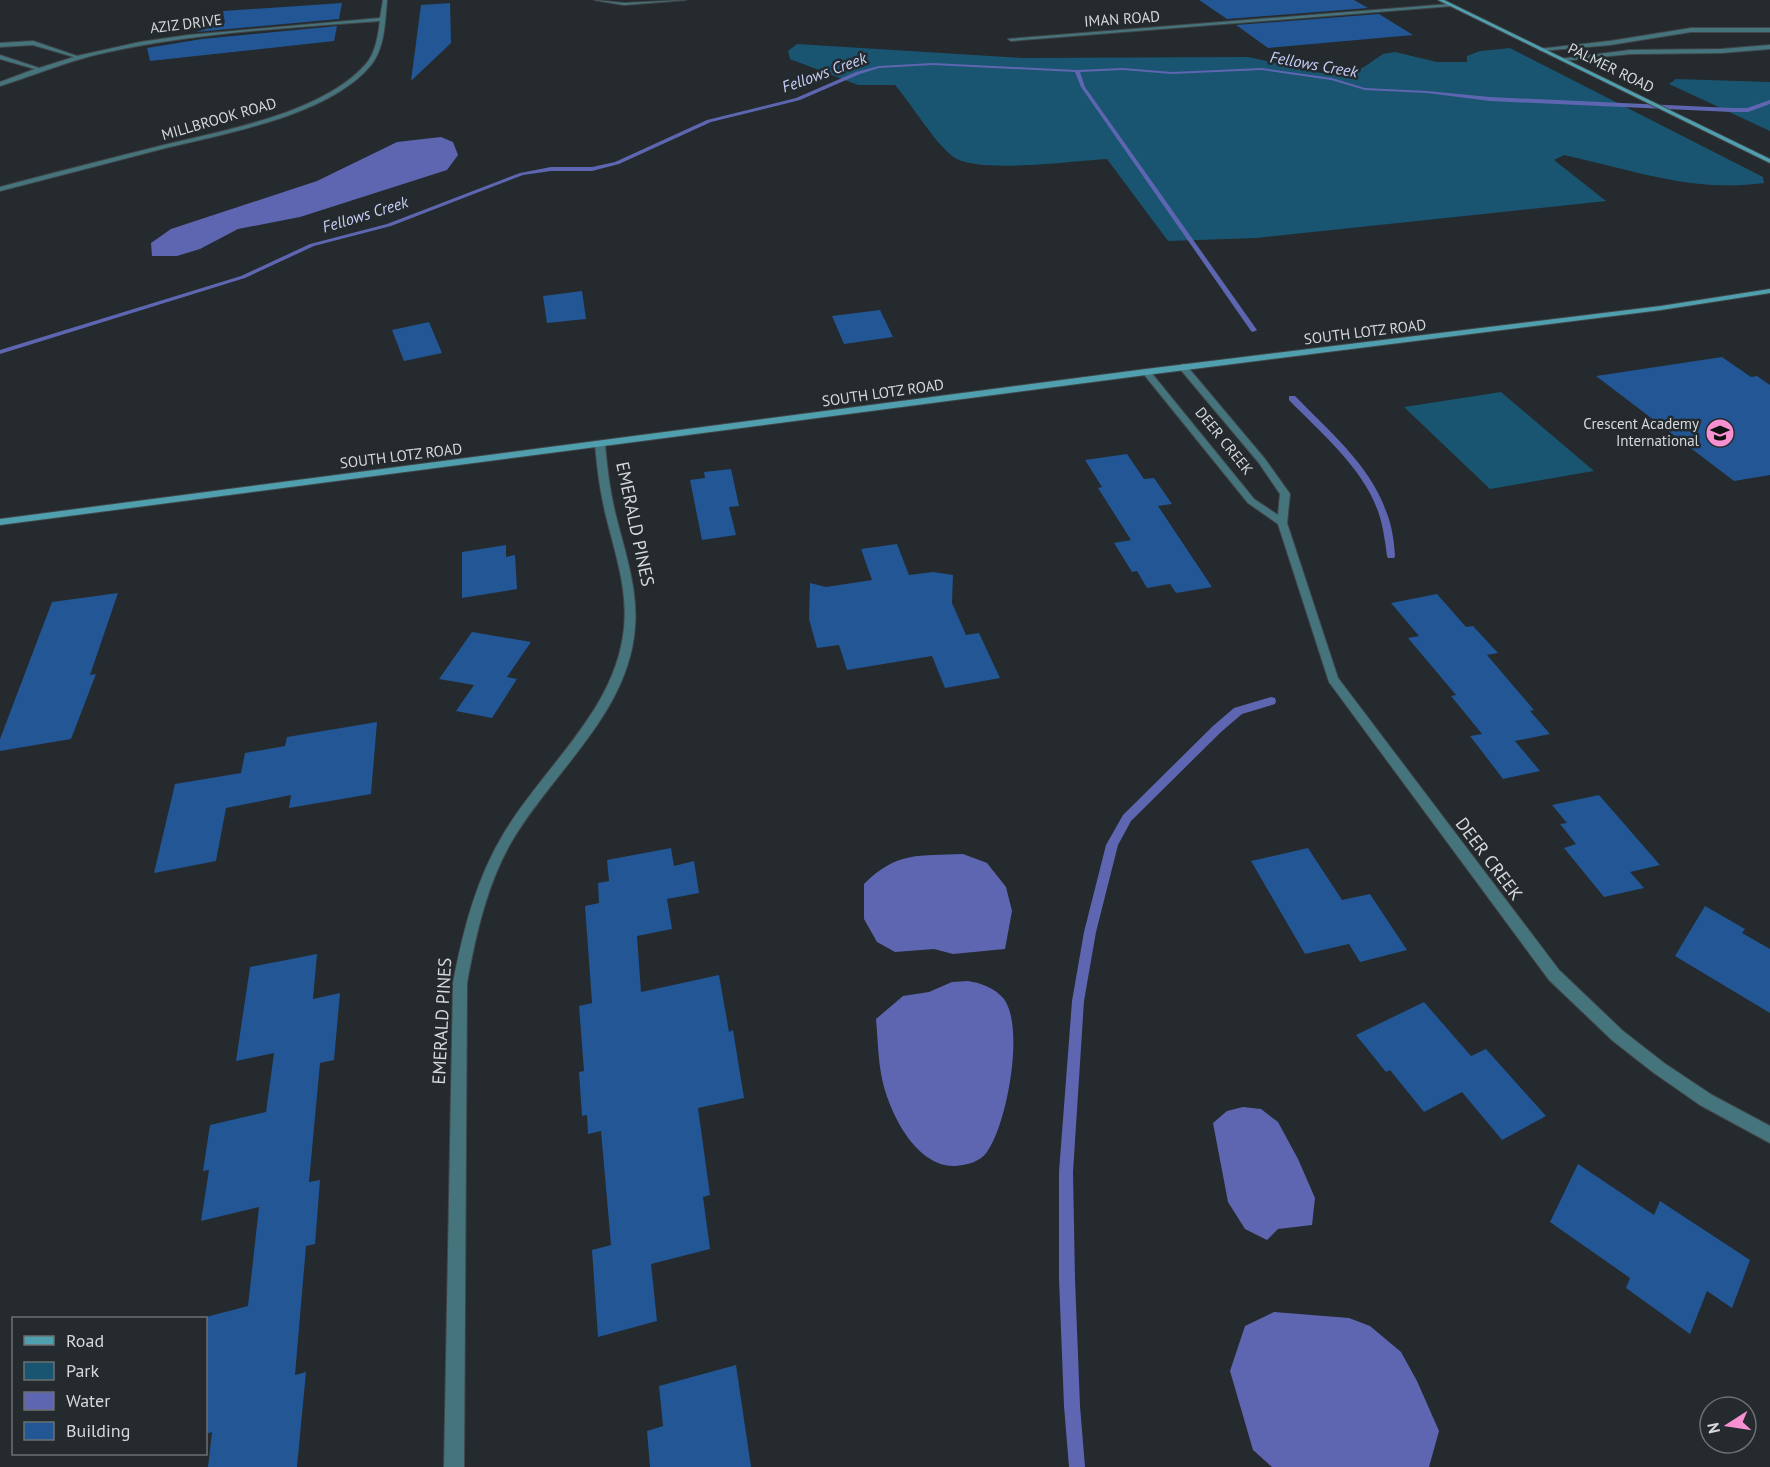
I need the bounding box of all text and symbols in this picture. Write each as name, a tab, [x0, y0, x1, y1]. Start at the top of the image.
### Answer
street label: IMAN ROAD	[1083, 6, 1160, 31]
street label: AZIZ DRIVE	[149, 10, 223, 37]
street label: PALMER ROAD	[1565, 39, 1657, 97]
water label: Fellows Creek	[1269, 46, 1360, 82]
water label: Fellows Creek	[779, 47, 870, 97]
street label: MILLBROOK ROAD	[159, 93, 279, 144]
water label: Fellows Creek	[320, 191, 411, 237]
street label: SOUTH LOTZ ROAD	[1303, 315, 1427, 348]
street label: SOUTH LOTZ ROAD	[821, 375, 945, 410]
street label: DEER CREEK	[1191, 403, 1257, 478]
place label: Crescent Academy International	[1583, 414, 1700, 450]
school or university icon: Crescent Academy International	[1704, 417, 1736, 449]
street label: SOUTH LOTZ ROAD	[339, 439, 463, 472]
street label: EMERALD PINES	[611, 459, 660, 588]
street label: DEER CREEK	[1451, 813, 1528, 905]
street label: EMERALD PINES	[427, 957, 456, 1085]
legend	[12, 1317, 207, 1455]
text: Road	[66, 1329, 104, 1352]
text: Park	[66, 1359, 99, 1382]
text: Water	[66, 1389, 110, 1412]
north arrow	[1698, 1395, 1758, 1455]
text: Building	[66, 1419, 130, 1442]
text: N	[1702, 1421, 1724, 1435]

